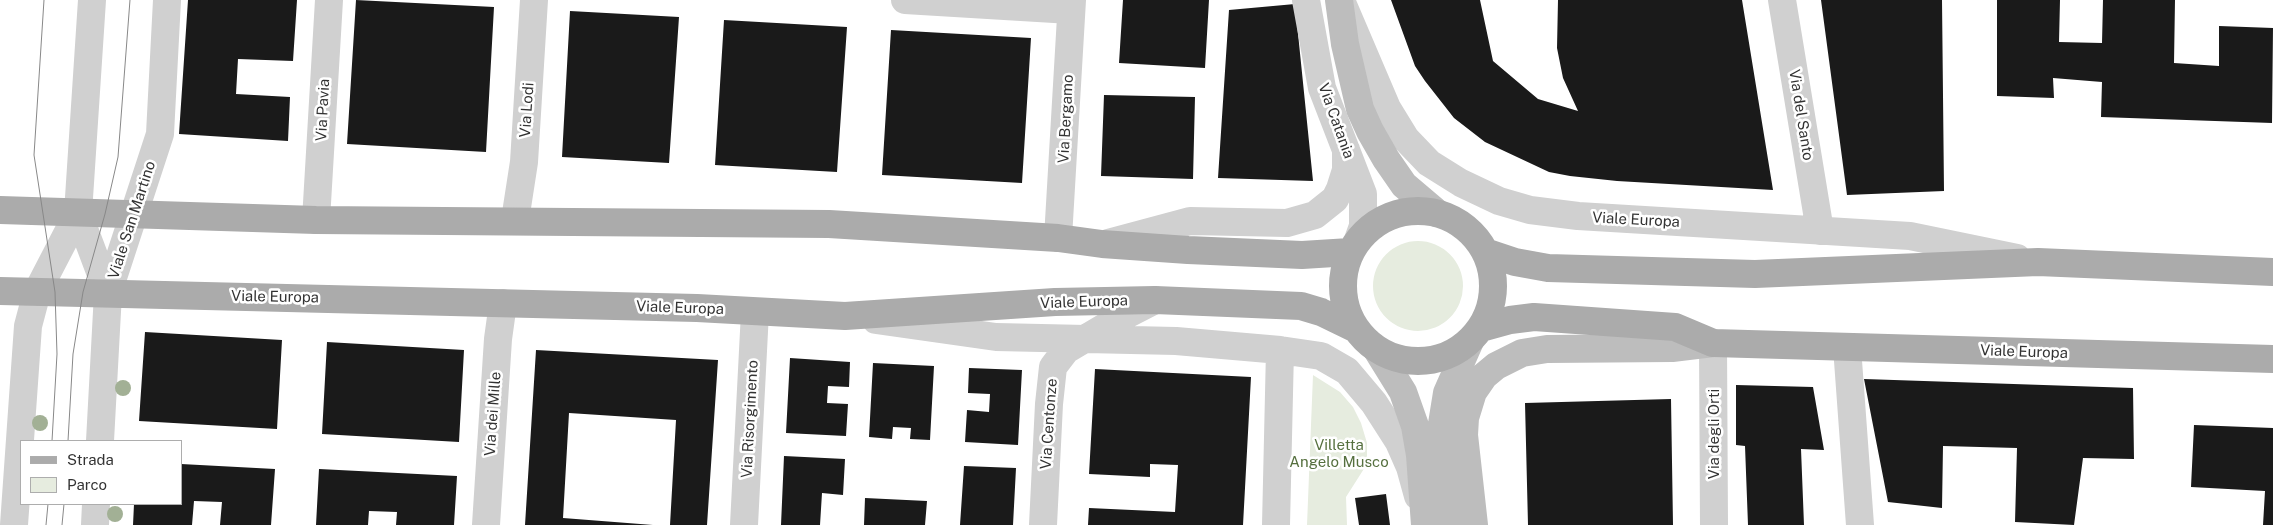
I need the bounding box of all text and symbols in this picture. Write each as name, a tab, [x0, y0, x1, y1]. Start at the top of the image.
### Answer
street label: Via del Santo	[1785, 68, 1817, 162]
street label: Via Bergamo	[1055, 74, 1077, 164]
street label: Via Pavia	[312, 78, 334, 142]
street label: Via Catania	[1314, 81, 1358, 161]
street label: Via Lodi	[516, 82, 538, 138]
street label: Viale San Martino	[104, 159, 160, 281]
street label: Viale Europa	[1592, 209, 1680, 231]
street label: Viale Europa	[231, 287, 319, 307]
street label: Viale Europa	[1040, 291, 1128, 313]
street label: Viale Europa	[636, 297, 724, 319]
street label: Viale Europa	[1980, 341, 2068, 363]
street label: Via Risorgimento	[738, 359, 762, 479]
street label: Via dei Mille	[481, 371, 505, 457]
street label: Via Centonze	[1037, 378, 1061, 470]
street label: Via degli Orti	[1705, 389, 1723, 479]
park label: Villetta Angelo Musco	[1289, 436, 1389, 471]
legend	[20, 440, 182, 505]
text: Strada	[67, 451, 114, 468]
text: Parco	[67, 476, 107, 493]

